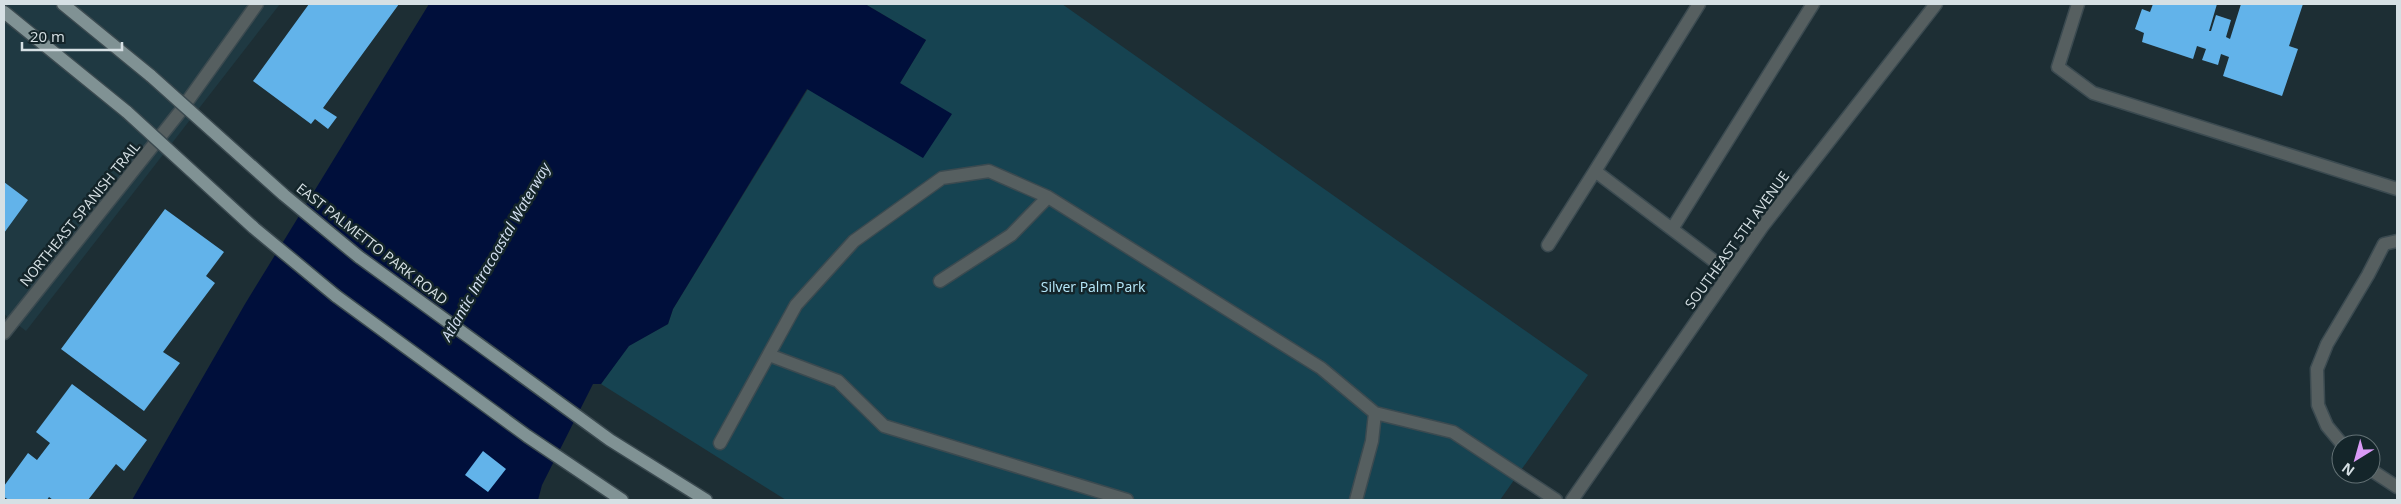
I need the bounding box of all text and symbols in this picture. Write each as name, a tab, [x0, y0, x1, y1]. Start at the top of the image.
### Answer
scale bar	[22, 20, 122, 52]
text: 20 m	[30, 26, 65, 46]
street label: NORTHEAST SPANISH TRAIL	[15, 137, 144, 290]
water label: Atlantic Intracoastal Waterway	[435, 158, 555, 345]
street label: SOUTHEAST 5TH AVENUE	[1680, 167, 1793, 312]
street label: EAST PALMETTO PARK ROAD	[293, 178, 452, 309]
park label: Silver Palm Park	[1041, 277, 1146, 296]
north arrow	[2331, 434, 2381, 484]
text: N	[2338, 459, 2358, 481]

